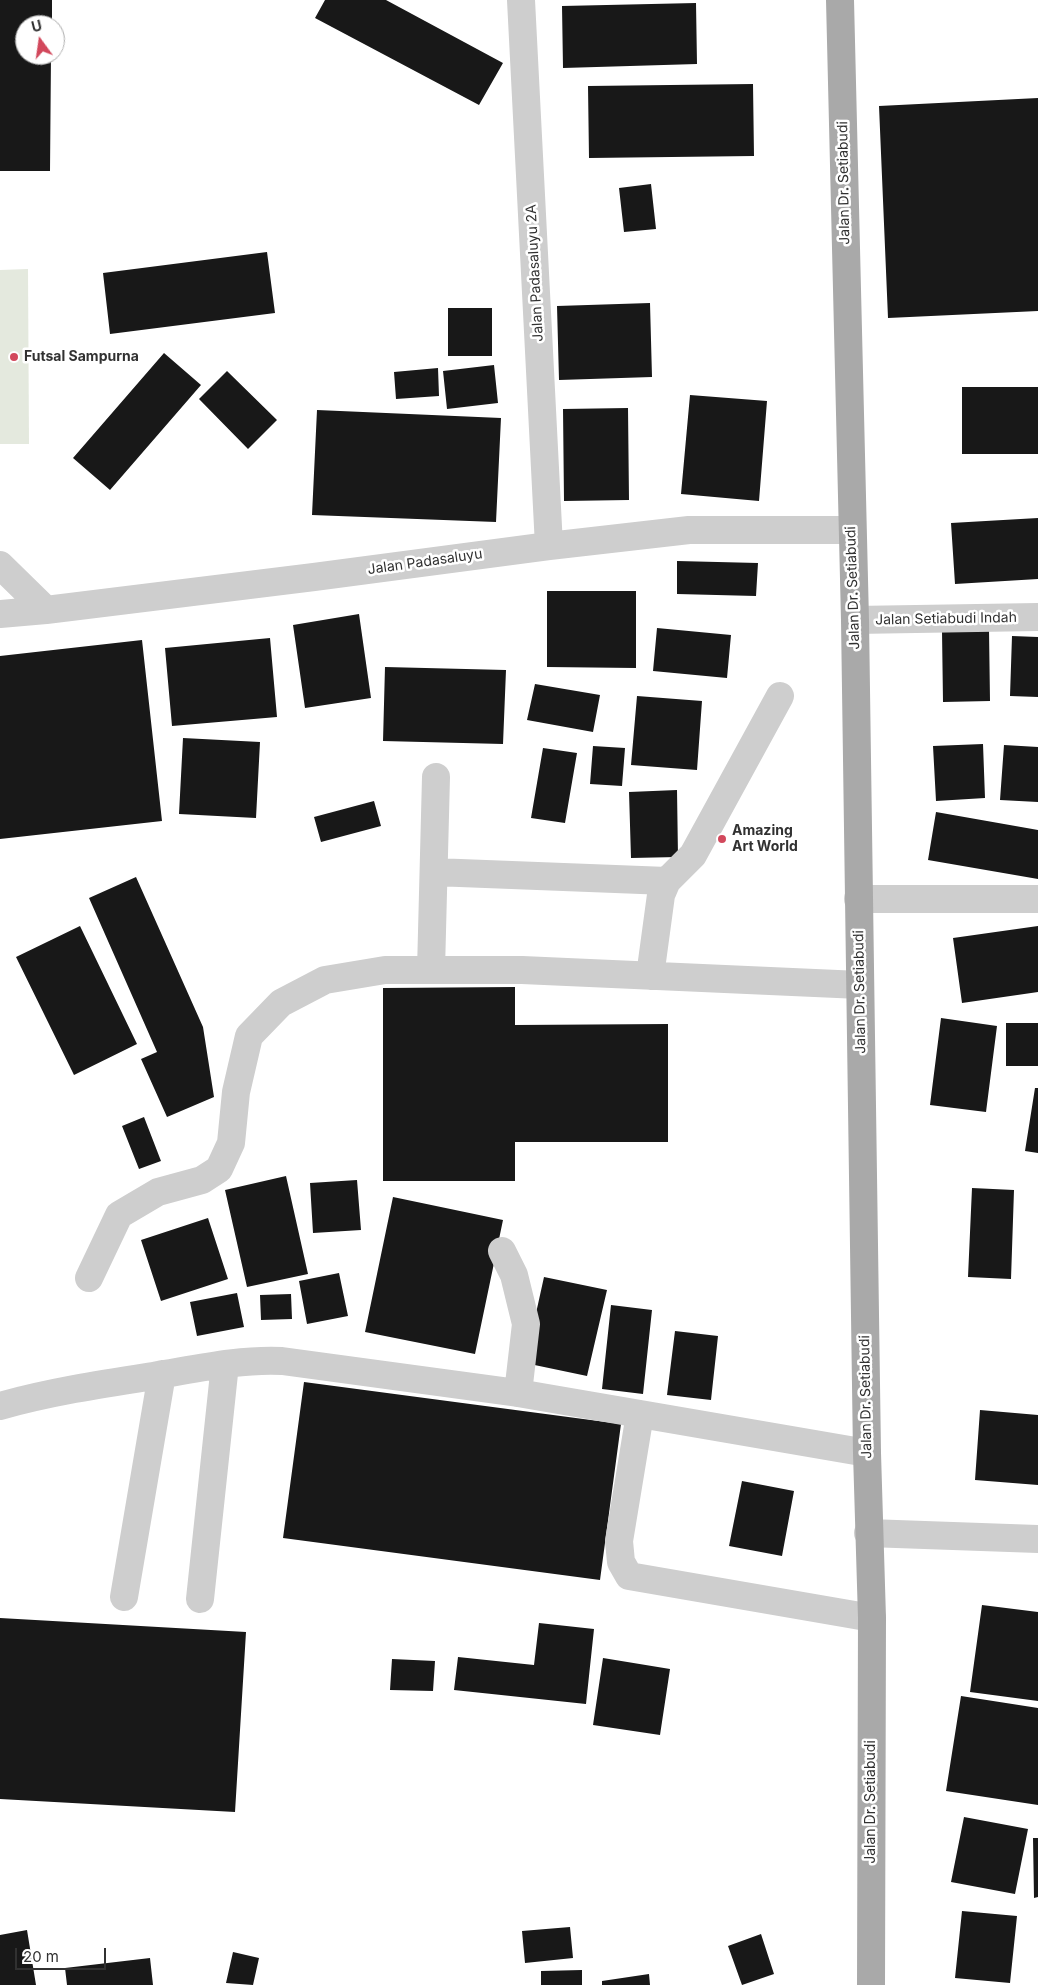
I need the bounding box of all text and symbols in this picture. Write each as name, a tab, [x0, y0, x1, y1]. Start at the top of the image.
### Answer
north arrow	[15, 15, 65, 65]
text: U	[29, 16, 44, 35]
street label: Jalan Dr. Setiabudi	[835, 121, 853, 245]
street label: Jalan Padasaluyu 2A	[523, 204, 547, 342]
place label: Futsal Sampurna	[24, 349, 139, 365]
marker: Futsal Sampurna	[8, 351, 20, 363]
street label: Jalan Dr. Setiabudi	[842, 526, 864, 650]
street label: Jalan Padasaluyu	[367, 546, 483, 578]
street label: Jalan Setiabudi Indah	[875, 609, 1017, 629]
place label: Amazing Art World	[732, 823, 798, 856]
marker: Amazing Art World	[716, 833, 728, 845]
street label: Jalan Dr. Setiabudi	[851, 930, 869, 1054]
street label: Jalan Dr. Setiabudi	[857, 1335, 875, 1459]
street label: Jalan Dr. Setiabudi	[863, 1740, 879, 1864]
scale bar	[18, 1938, 109, 1970]
text: 20 m	[23, 1947, 59, 1966]

